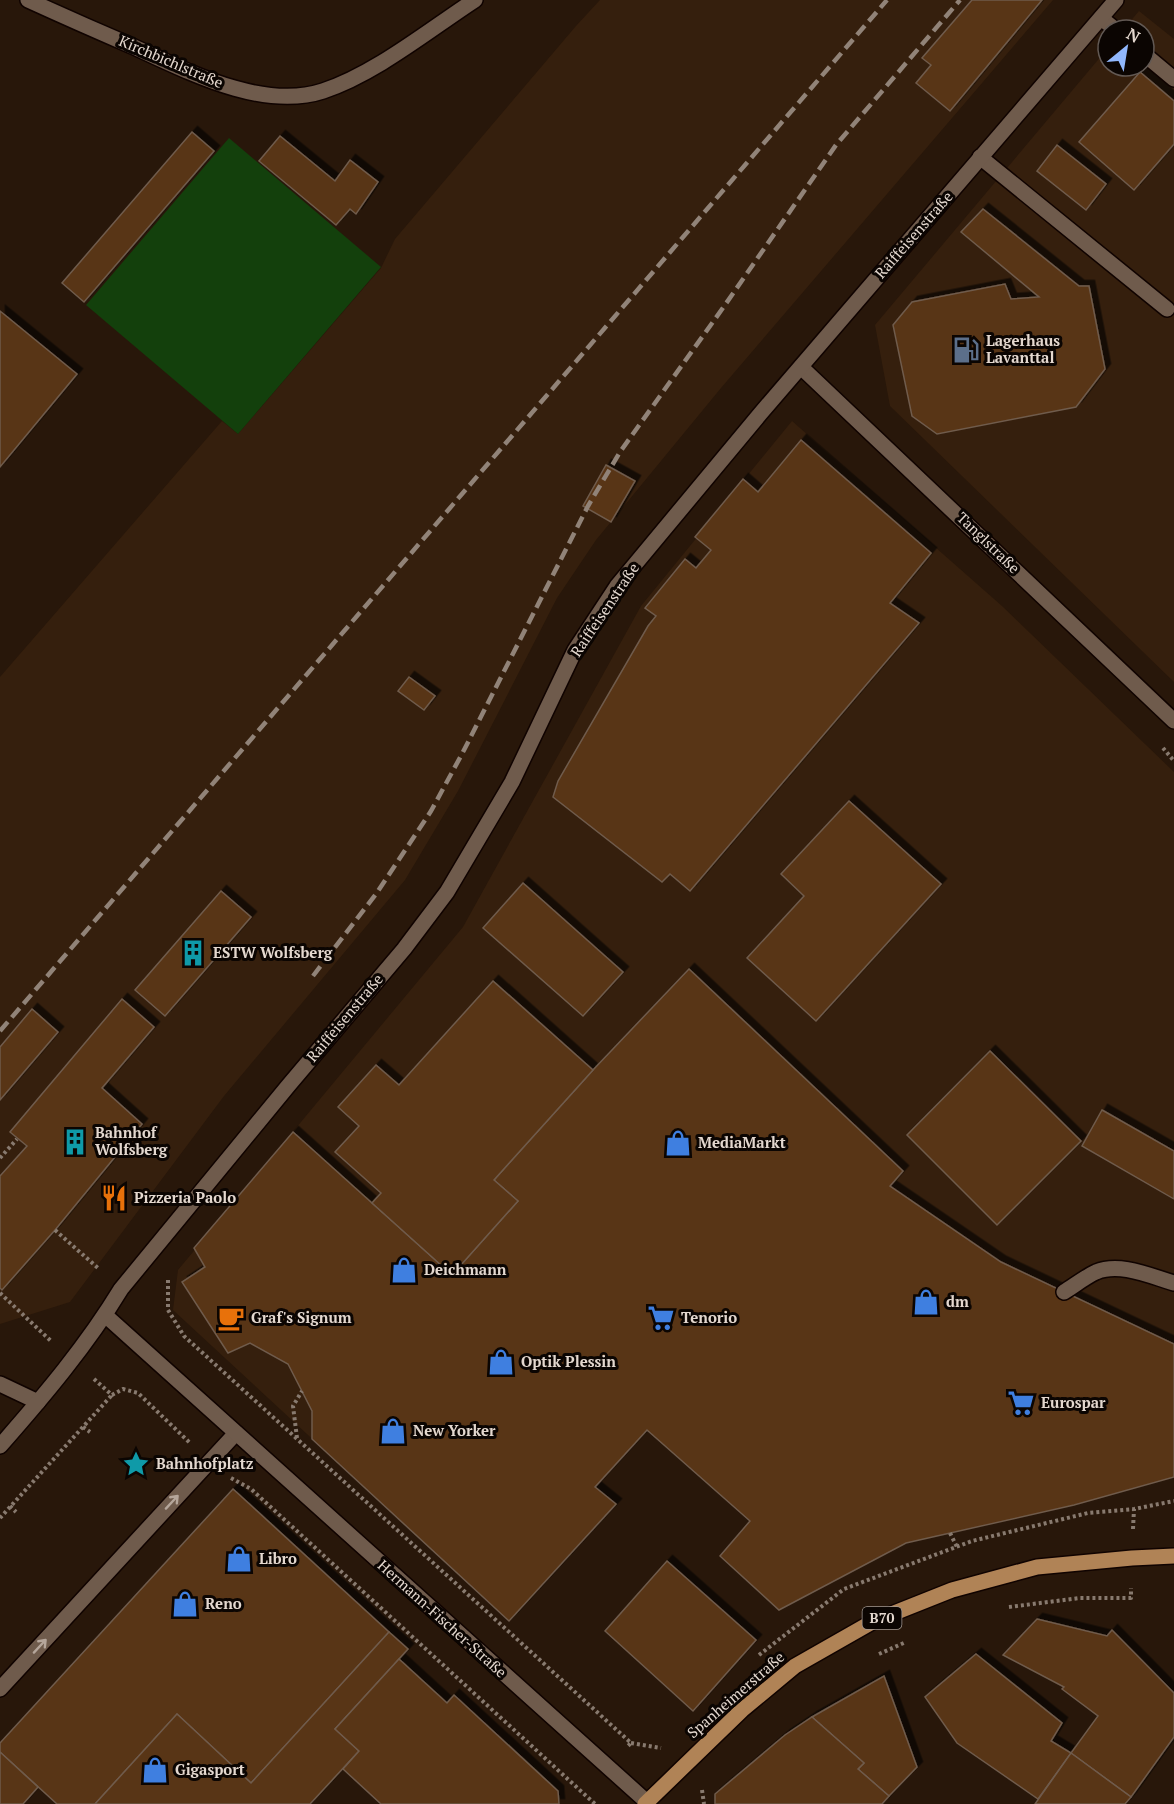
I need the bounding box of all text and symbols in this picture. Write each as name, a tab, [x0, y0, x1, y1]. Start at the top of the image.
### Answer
north arrow	[1096, 18, 1156, 78]
text: N	[1123, 22, 1144, 48]
street label: Kirchbichlstraße	[116, 30, 227, 92]
street label: Raiffeisenstraße	[870, 187, 957, 282]
place label: Lagerhaus Lavanttal	[986, 330, 1060, 367]
fuel station icon: Lagerhaus Lavanttal	[951, 335, 981, 365]
street label: Tanglstraße	[953, 507, 1025, 577]
street label: Raiffeisenstraße	[565, 559, 643, 660]
building icon: ESTW Wolfsberg	[178, 938, 208, 968]
place label: ESTW Wolfsberg	[213, 942, 333, 962]
street label: Raiffeisenstraße	[301, 969, 387, 1066]
place label: Bahnhof Wolfsberg	[95, 1122, 168, 1159]
building icon: Bahnhof Wolfsberg	[60, 1127, 90, 1157]
shop icon: MediaMarkt	[663, 1128, 693, 1158]
place label: MediaMarkt	[698, 1132, 786, 1152]
restaurant icon: Pizzeria Paolo	[99, 1183, 129, 1213]
place label: Pizzeria Paolo	[134, 1187, 236, 1207]
shop icon: Deichmann	[389, 1255, 419, 1285]
place label: Deichmann	[424, 1259, 507, 1279]
shop icon: dm	[911, 1287, 941, 1317]
place label: dm	[946, 1291, 969, 1311]
cafe icon: Graf's Signum	[216, 1303, 246, 1333]
supermarket icon: Tenorio	[646, 1303, 676, 1333]
place label: Graf's Signum	[251, 1307, 352, 1327]
place label: Tenorio	[681, 1307, 737, 1327]
shop icon: Optik Plessin	[486, 1347, 516, 1377]
place label: Optik Plessin	[521, 1351, 616, 1371]
supermarket icon: Eurospar	[1006, 1388, 1036, 1418]
place label: Eurospar	[1041, 1392, 1106, 1412]
shop icon: New Yorker	[378, 1416, 408, 1446]
place label: New Yorker	[413, 1420, 496, 1440]
place icon: Bahnhofplatz	[121, 1449, 151, 1479]
place label: Bahnhofplatz	[156, 1453, 254, 1473]
one-way arrow	[164, 1495, 179, 1510]
shop icon: Libro	[224, 1544, 254, 1574]
place label: Libro	[259, 1548, 297, 1568]
street label: Hermann-Fischer-Straße	[374, 1555, 511, 1682]
shop icon: Reno	[170, 1589, 200, 1619]
place label: Reno	[205, 1593, 242, 1613]
road number: B70	[862, 1607, 902, 1629]
one-way arrow	[32, 1639, 46, 1654]
street label: Spanheimerstraße	[682, 1646, 788, 1742]
shop icon: Gigasport	[140, 1755, 170, 1785]
place label: Gigasport	[175, 1759, 245, 1779]

